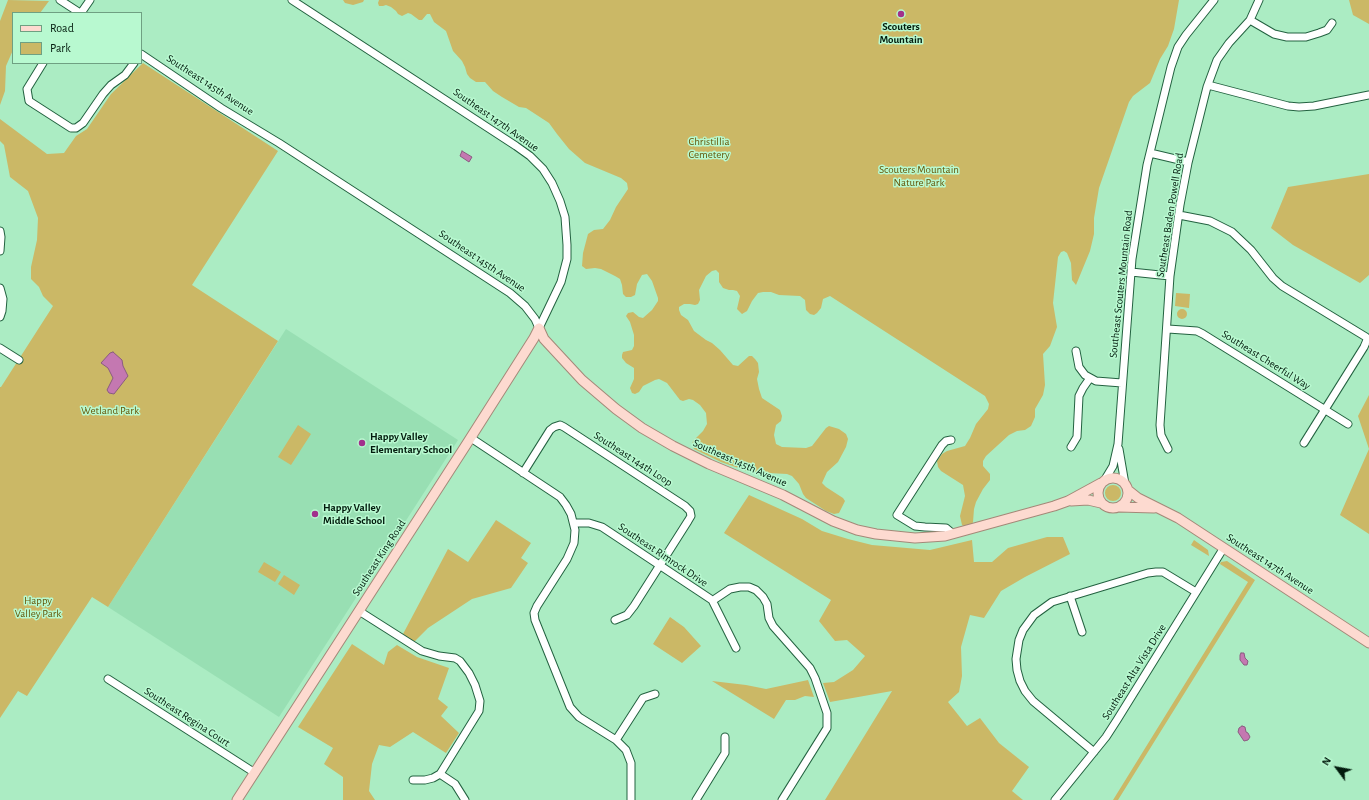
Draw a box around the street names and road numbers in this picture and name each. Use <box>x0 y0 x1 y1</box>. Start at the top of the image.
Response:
street label: Southeast 145th Avenue <box>164 52 256 118</box>
street label: Southeast 147th Avenue <box>451 85 541 155</box>
street label: Southeast Baden Powell Road <box>1154 152 1186 278</box>
street label: Southeast Scouters Mountain Road <box>1107 209 1135 359</box>
street label: Southeast 145th Avenue <box>436 227 528 295</box>
street label: Southeast Cheerful Way <box>1219 327 1313 393</box>
street label: Southeast 144th Loop <box>591 429 675 489</box>
street label: Southeast 145th Avenue <box>691 436 789 490</box>
street label: Southeast King Road <box>349 517 409 599</box>
street label: Southeast Rimrock Drive <box>616 520 710 590</box>
street label: Southeast 147th Avenue <box>1224 531 1316 597</box>
street label: Southeast Alta Vista Drive <box>1099 622 1169 722</box>
street label: Southeast Regina Court <box>142 684 232 750</box>

